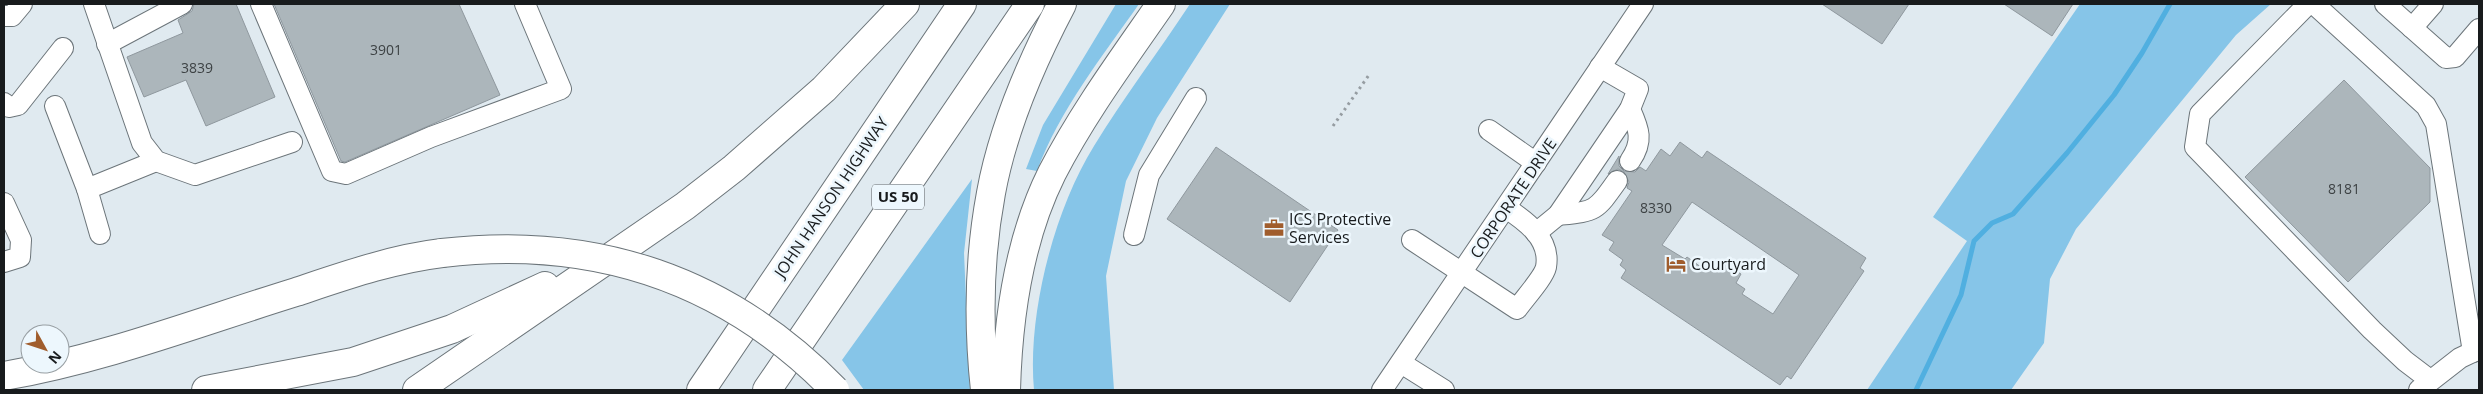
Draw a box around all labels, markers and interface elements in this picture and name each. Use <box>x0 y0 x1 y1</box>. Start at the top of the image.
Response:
house number: 3901 <box>370 40 402 59</box>
house number: 3839 <box>181 58 213 77</box>
street label: JOHN HANSON HIGHWAY <box>768 112 893 283</box>
street label: CORPORATE DRIVE <box>1465 134 1561 262</box>
house number: 8181 <box>2328 179 2360 198</box>
road number: US 50 <box>872 184 924 210</box>
house number: 8330 <box>1640 198 1672 217</box>
place label: ICS Protective Services <box>1289 208 1391 248</box>
office icon: ICS Protective Services <box>1263 217 1285 239</box>
hotel icon: Courtyard <box>1665 253 1687 275</box>
place label: Courtyard <box>1691 253 1766 275</box>
north arrow <box>20 324 70 374</box>
text: N <box>44 347 66 368</box>

